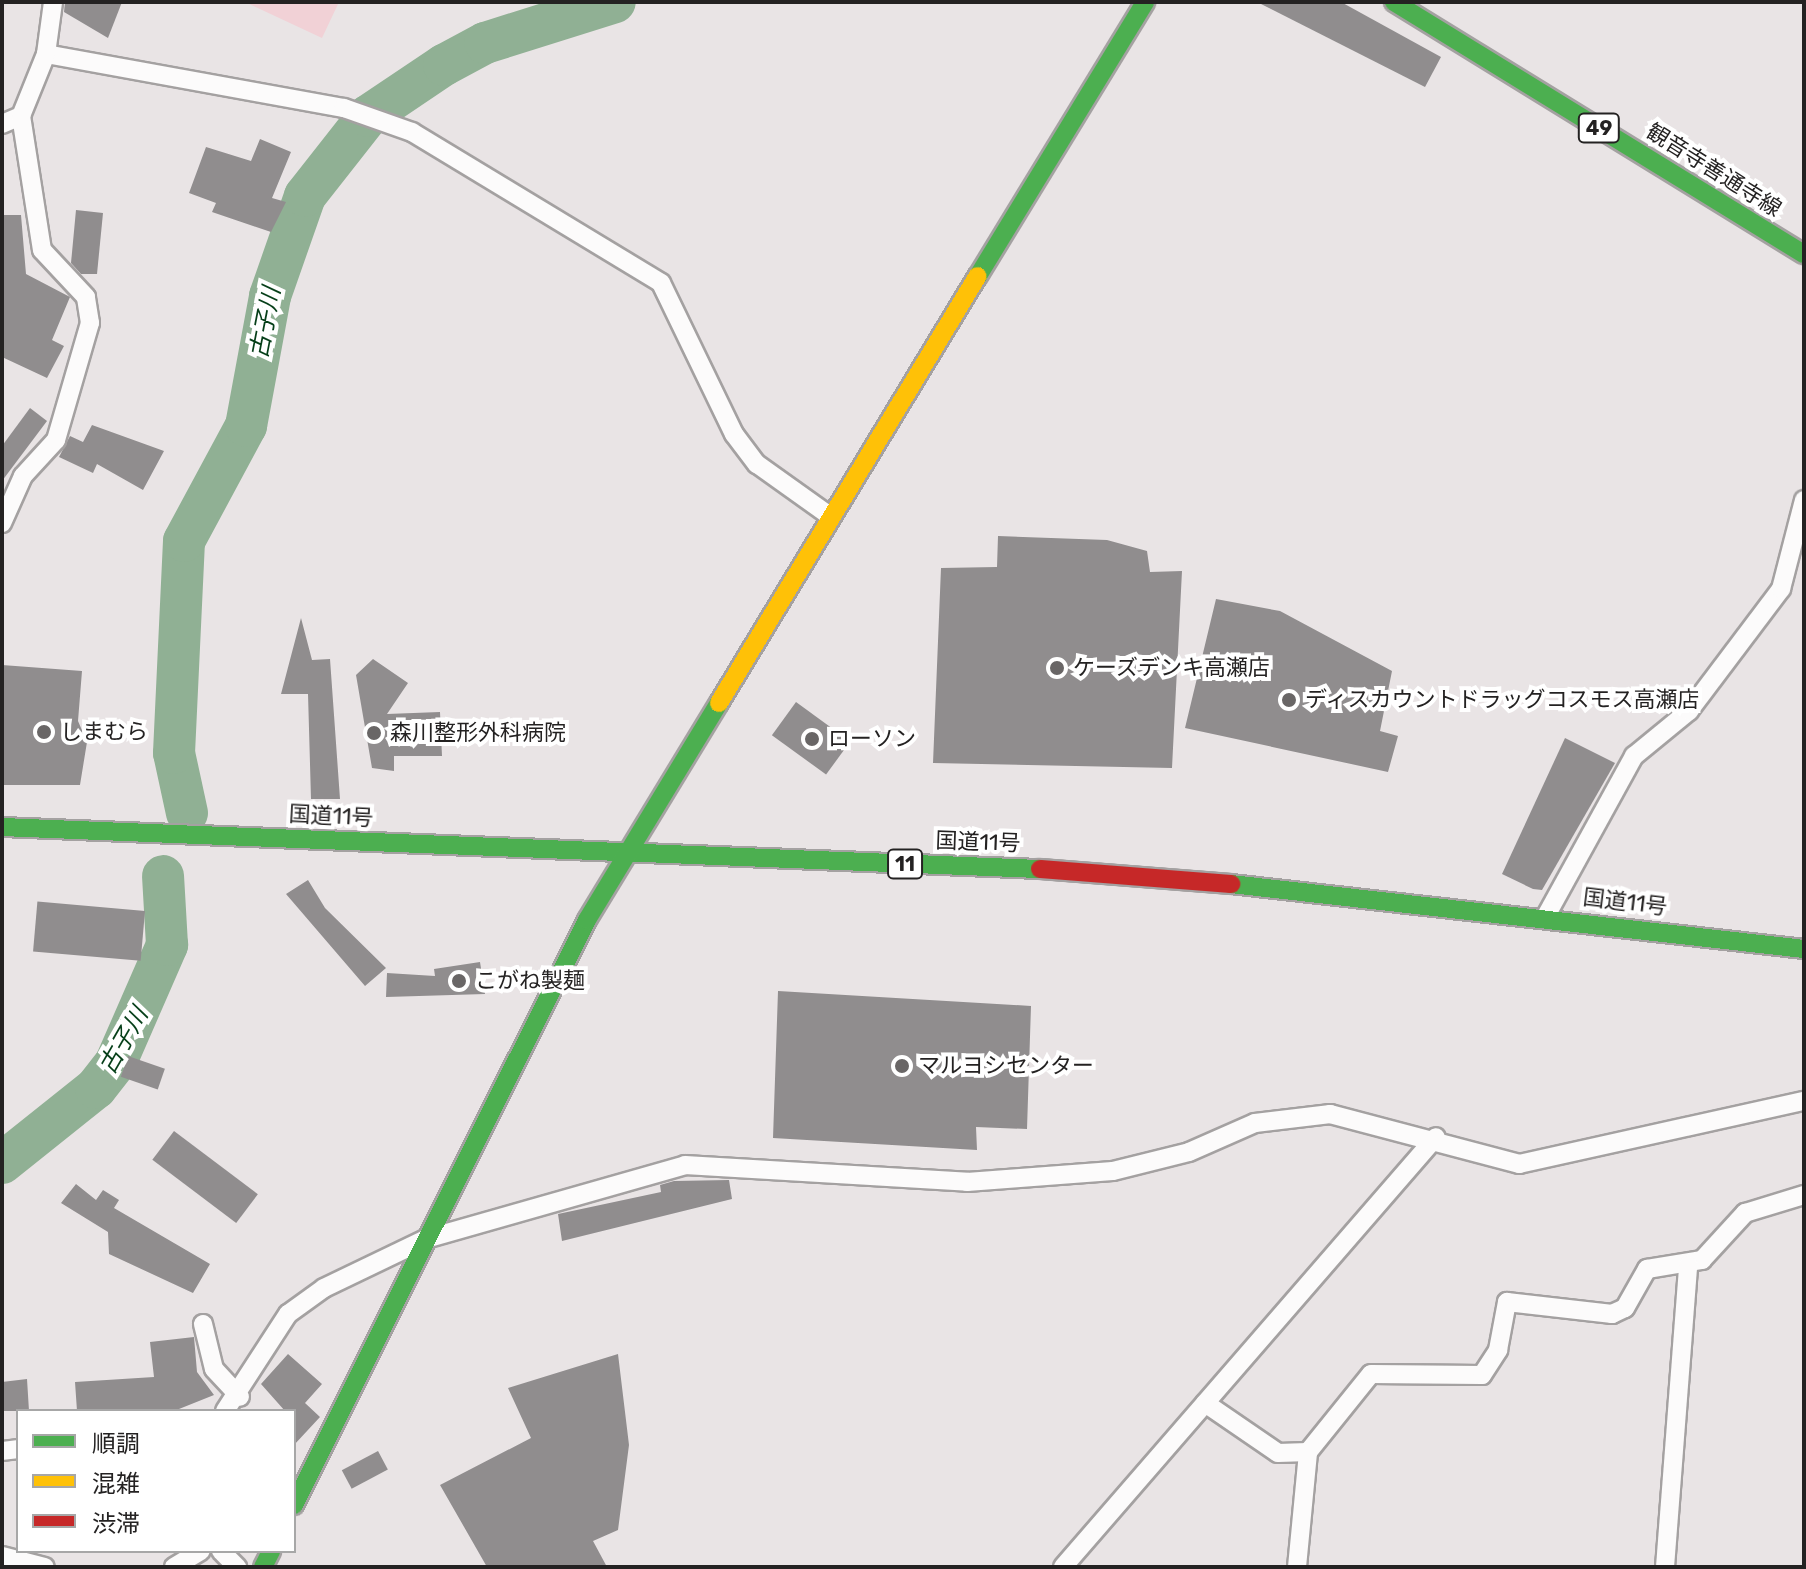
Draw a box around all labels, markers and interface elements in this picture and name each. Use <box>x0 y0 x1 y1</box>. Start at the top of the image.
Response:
road number: 49 <box>1577 112 1621 144</box>
street label: 観音寺善通寺線 <box>1642 118 1786 222</box>
water label: 古子川 <box>245 285 287 361</box>
place label: ケーズデンキ高瀬店 <box>1073 655 1271 681</box>
marker: ケーズデンキ高瀬店 <box>1048 659 1066 677</box>
place label: ディスカウントドラッグコスモス高瀬店 <box>1305 687 1701 713</box>
marker: ディスカウントドラッグコスモス高瀬店 <box>1280 691 1298 709</box>
place label: しまむら <box>60 719 148 745</box>
place label: 森川整形外科病院 <box>390 720 566 746</box>
marker: しまむら <box>35 723 53 741</box>
marker: 森川整形外科病院 <box>365 724 383 742</box>
place label: ローソン <box>828 726 916 752</box>
marker: ローソン <box>803 730 821 748</box>
street label: 国道11号 <box>288 801 374 831</box>
street label: 国道11号 <box>935 827 1021 857</box>
road number: 11 <box>887 848 923 880</box>
street label: 国道11号 <box>1581 884 1669 920</box>
place label: こがね製麺 <box>475 968 585 994</box>
marker: こがね製麺 <box>450 972 468 990</box>
water label: 古子川 <box>94 1003 154 1079</box>
place label: マルヨシセンター <box>918 1053 1094 1079</box>
marker: マルヨシセンター <box>893 1057 911 1075</box>
legend <box>16 1409 296 1553</box>
text: 順調 <box>92 1430 140 1458</box>
text: 混雑 <box>92 1470 140 1498</box>
text: 渋滞 <box>92 1510 140 1538</box>

